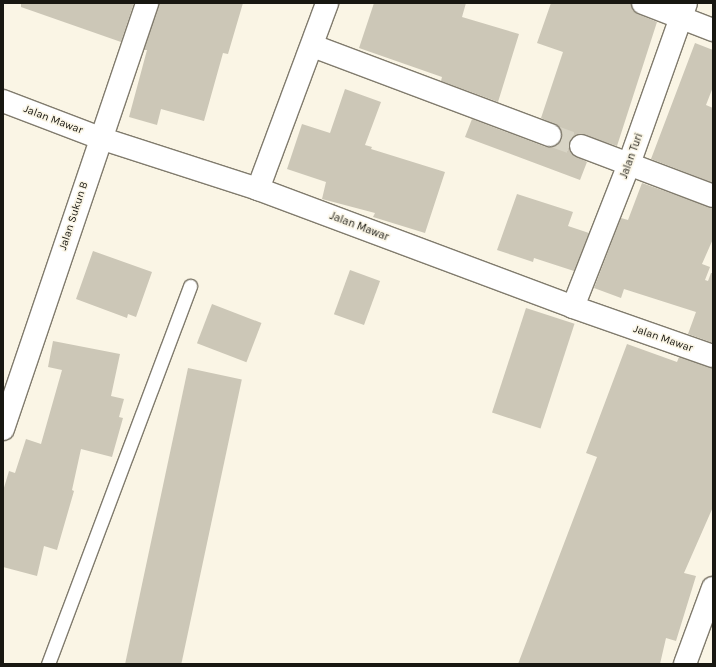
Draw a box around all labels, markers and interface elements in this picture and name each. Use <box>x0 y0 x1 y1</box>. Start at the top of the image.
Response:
street label: Jalan Mawar <box>22 103 84 137</box>
street label: Jalan Turi <box>618 131 646 181</box>
street label: Jalan Sukun B <box>57 180 91 252</box>
street label: Jalan Mawar <box>328 210 390 244</box>
street label: Jalan Mawar <box>631 323 695 355</box>

